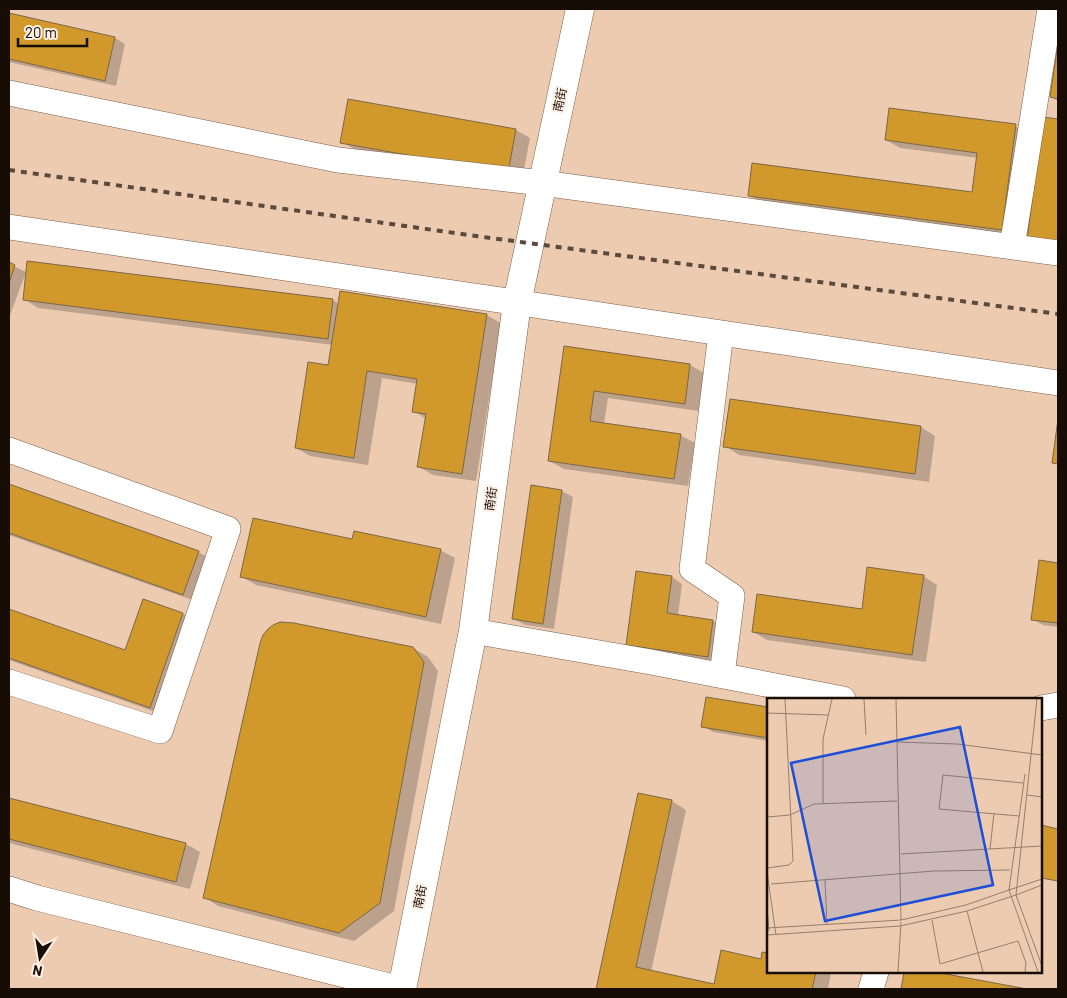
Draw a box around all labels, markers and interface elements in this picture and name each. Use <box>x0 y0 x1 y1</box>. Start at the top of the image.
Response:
scale bar <box>18 15 86 47</box>
text: 20 m <box>25 23 57 41</box>
street label: 南街 <box>550 87 568 113</box>
street label: 南街 <box>481 486 499 512</box>
inset map <box>767 698 1042 973</box>
street label: 南街 <box>410 884 428 910</box>
north arrow <box>15 933 65 983</box>
text: N <box>31 962 44 980</box>

